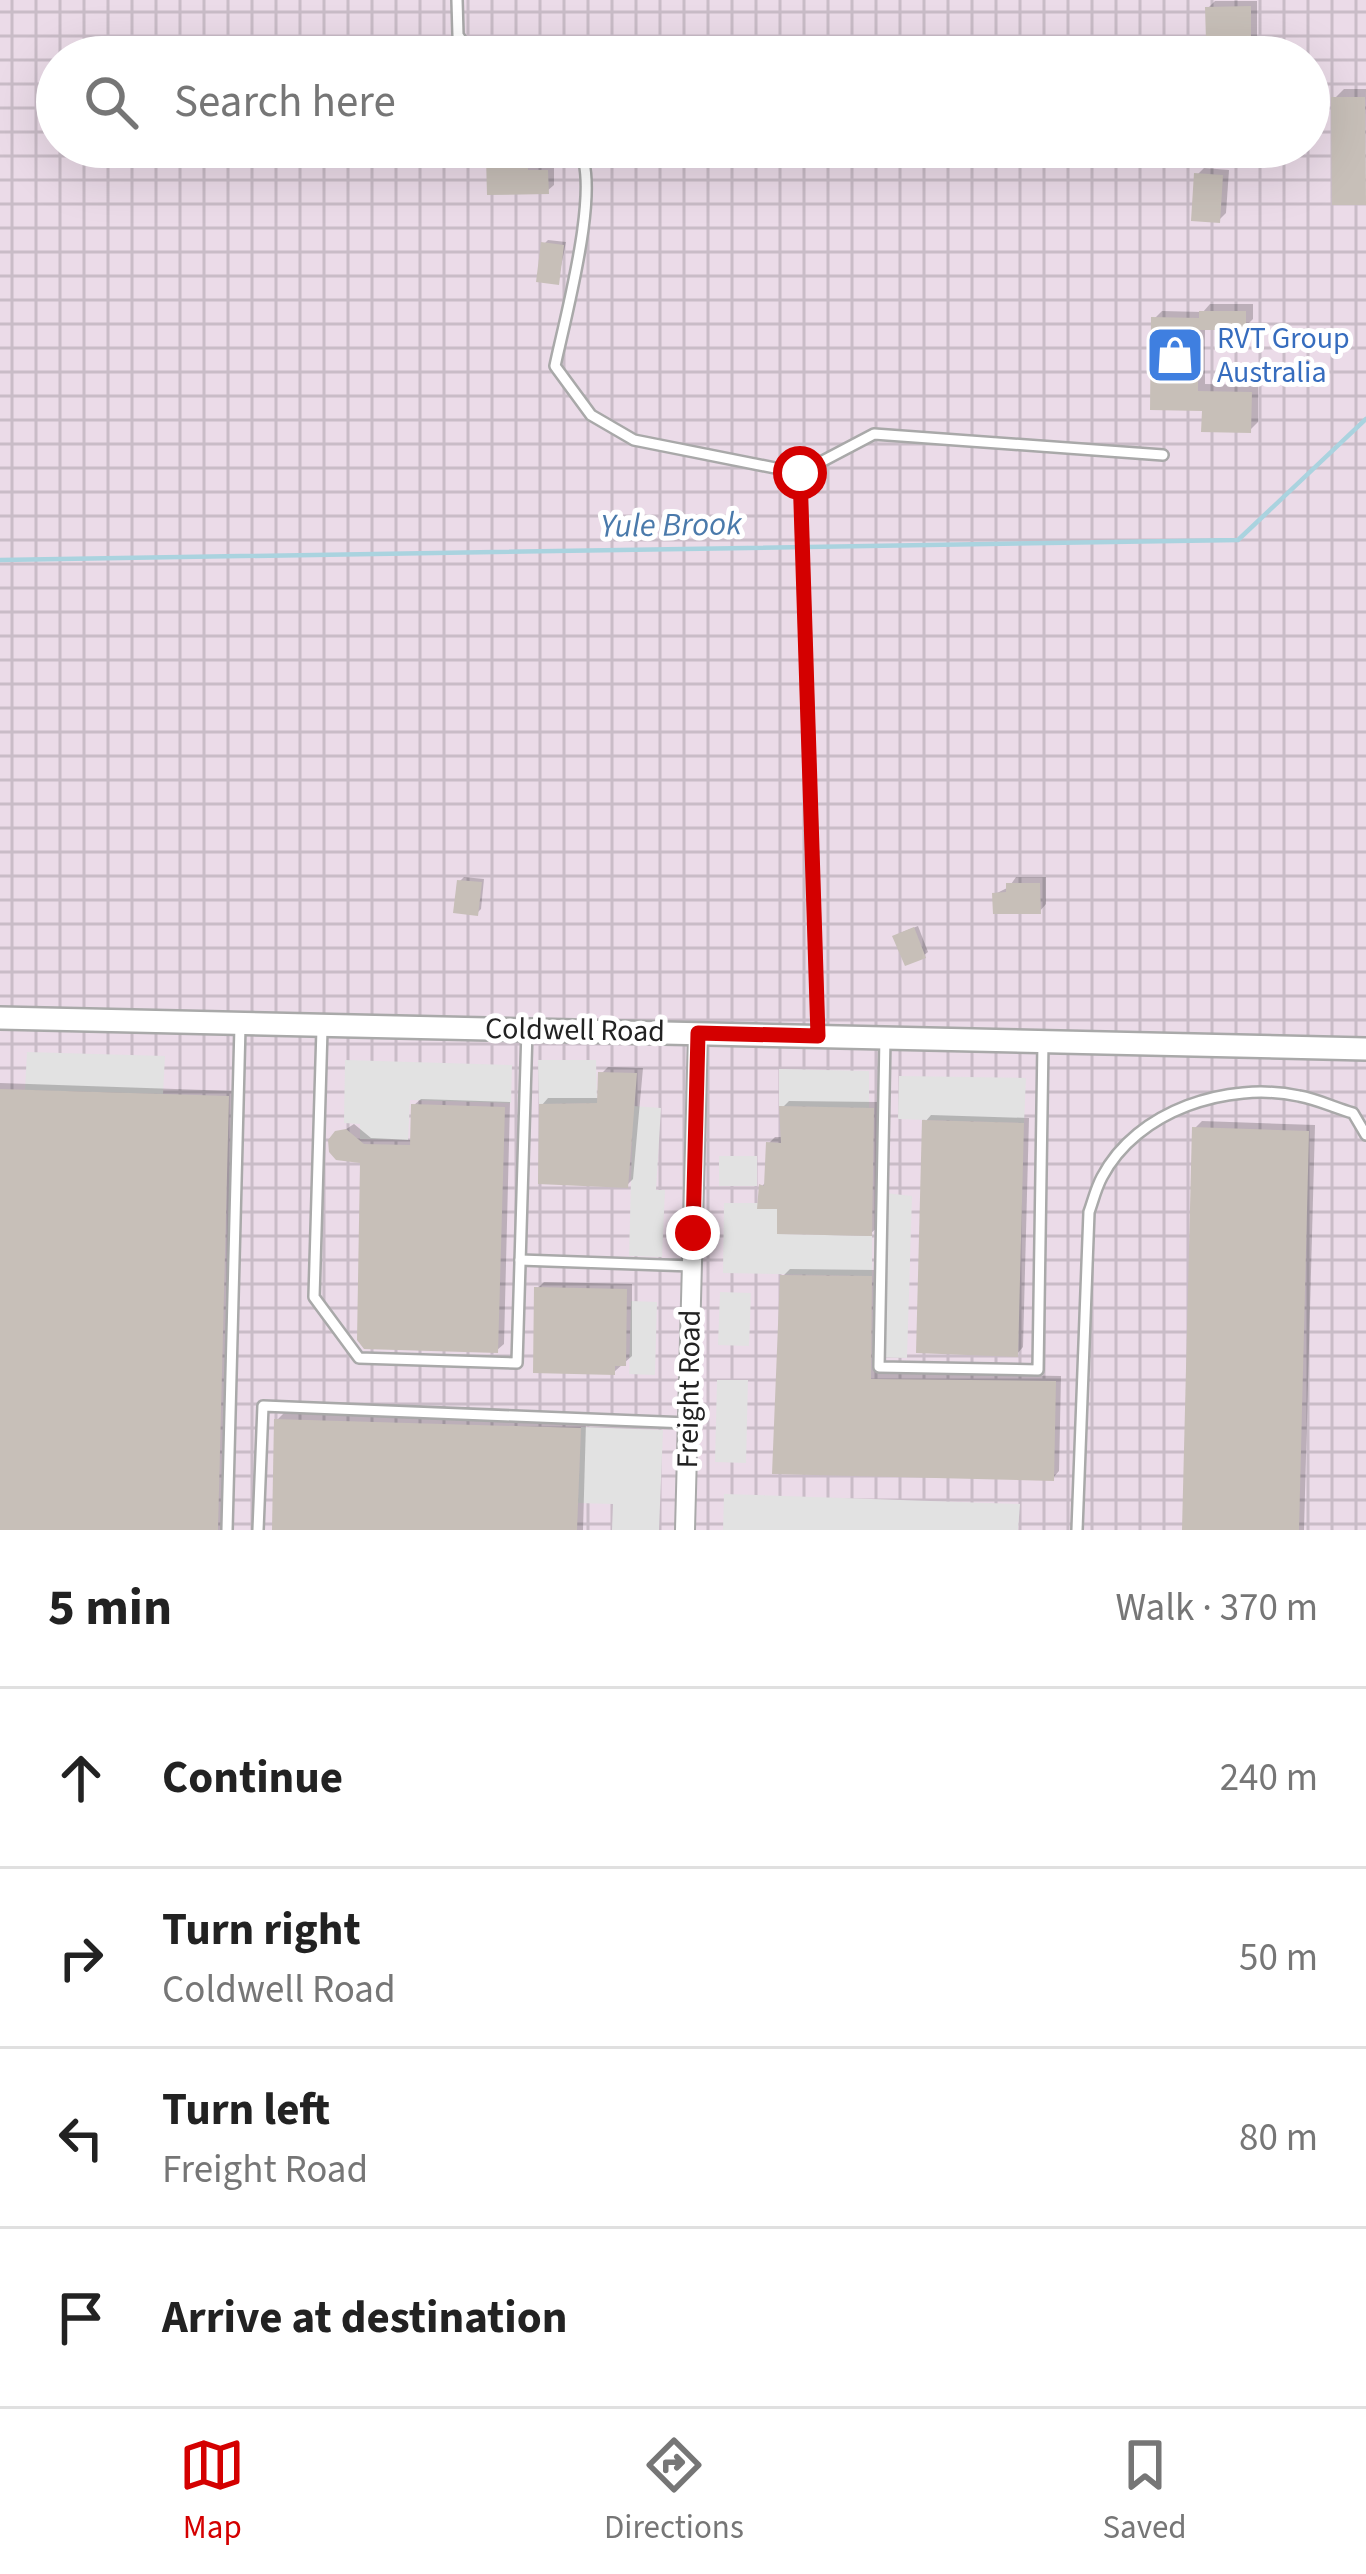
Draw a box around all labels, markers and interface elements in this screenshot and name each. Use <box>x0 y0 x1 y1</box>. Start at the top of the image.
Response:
search box <box>36 36 1330 168</box>
icon: search <box>78 69 144 135</box>
text: Search here <box>174 70 396 134</box>
place label: RVT Group Australia <box>1217 317 1350 394</box>
shop icon: RVT Group Australia <box>1144 324 1206 386</box>
route start <box>773 446 827 500</box>
water label: Yule Brook <box>600 500 743 550</box>
street label: Coldwell Road <box>485 1007 665 1053</box>
route end <box>666 1206 720 1260</box>
street label: Freight Road <box>666 1309 712 1469</box>
text: 5 min <box>48 1572 172 1644</box>
text: Walk · 370 m <box>1115 1580 1318 1636</box>
icon: ahead <box>48 1745 114 1811</box>
text: Continue <box>162 1746 343 1810</box>
text: 240 m <box>1220 1750 1318 1806</box>
text: Turn right <box>162 1898 361 1962</box>
icon: right <box>48 1925 114 1991</box>
text: 50 m <box>1239 1930 1318 1986</box>
text: Coldwell Road <box>162 1962 396 2018</box>
text: Turn left <box>162 2078 330 2142</box>
icon: left <box>48 2105 114 2171</box>
text: 80 m <box>1239 2110 1318 2166</box>
text: Freight Road <box>162 2142 368 2198</box>
icon: arrive <box>48 2285 114 2351</box>
text: Arrive at destination <box>162 2286 567 2350</box>
tab: Map <box>179 2432 245 2551</box>
tab: Directions <box>604 2432 744 2551</box>
tab: Saved <box>1102 2432 1187 2551</box>

